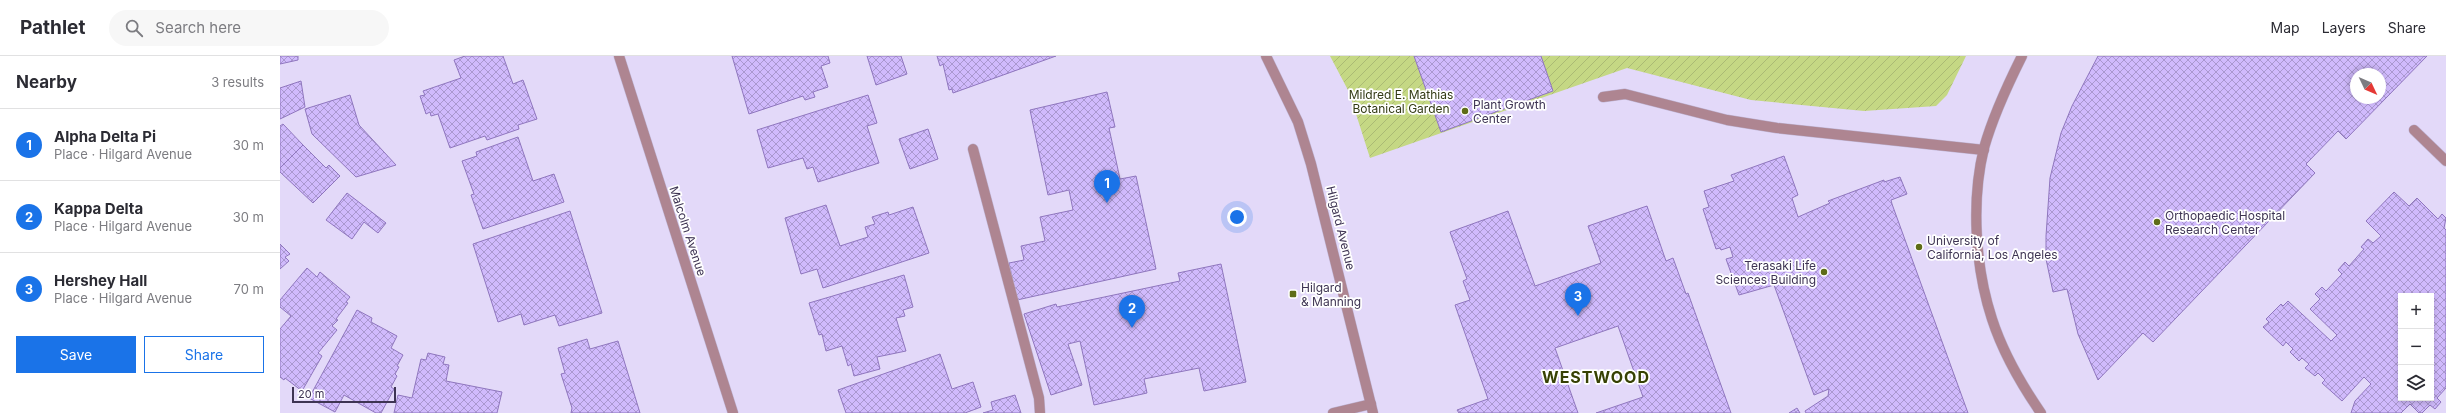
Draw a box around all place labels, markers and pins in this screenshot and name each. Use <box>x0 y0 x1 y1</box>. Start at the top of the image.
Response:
place label: Plant Growth Center <box>1473 97 1546 126</box>
marker: Plant Growth Center <box>1460 106 1470 116</box>
pin: 1 <box>1094 170 1120 203</box>
place label: Orthopaedic Hospital Research Center <box>2165 208 2285 237</box>
marker: Orthopaedic Hospital Research Center <box>2152 217 2162 227</box>
place label: University of California, Los Angeles <box>1927 233 2058 262</box>
marker: University of California, Los Angeles <box>1914 242 1924 252</box>
place label: Terasaki Life Sciences Building <box>1715 258 1816 287</box>
marker: Terasaki Life Sciences Building <box>1819 267 1829 277</box>
place label: Hilgard & Manning <box>1301 280 1361 309</box>
pin: 3 <box>1565 283 1591 316</box>
marker: Hilgard & Manning <box>1288 289 1298 299</box>
pin: 2 <box>1119 295 1145 328</box>

